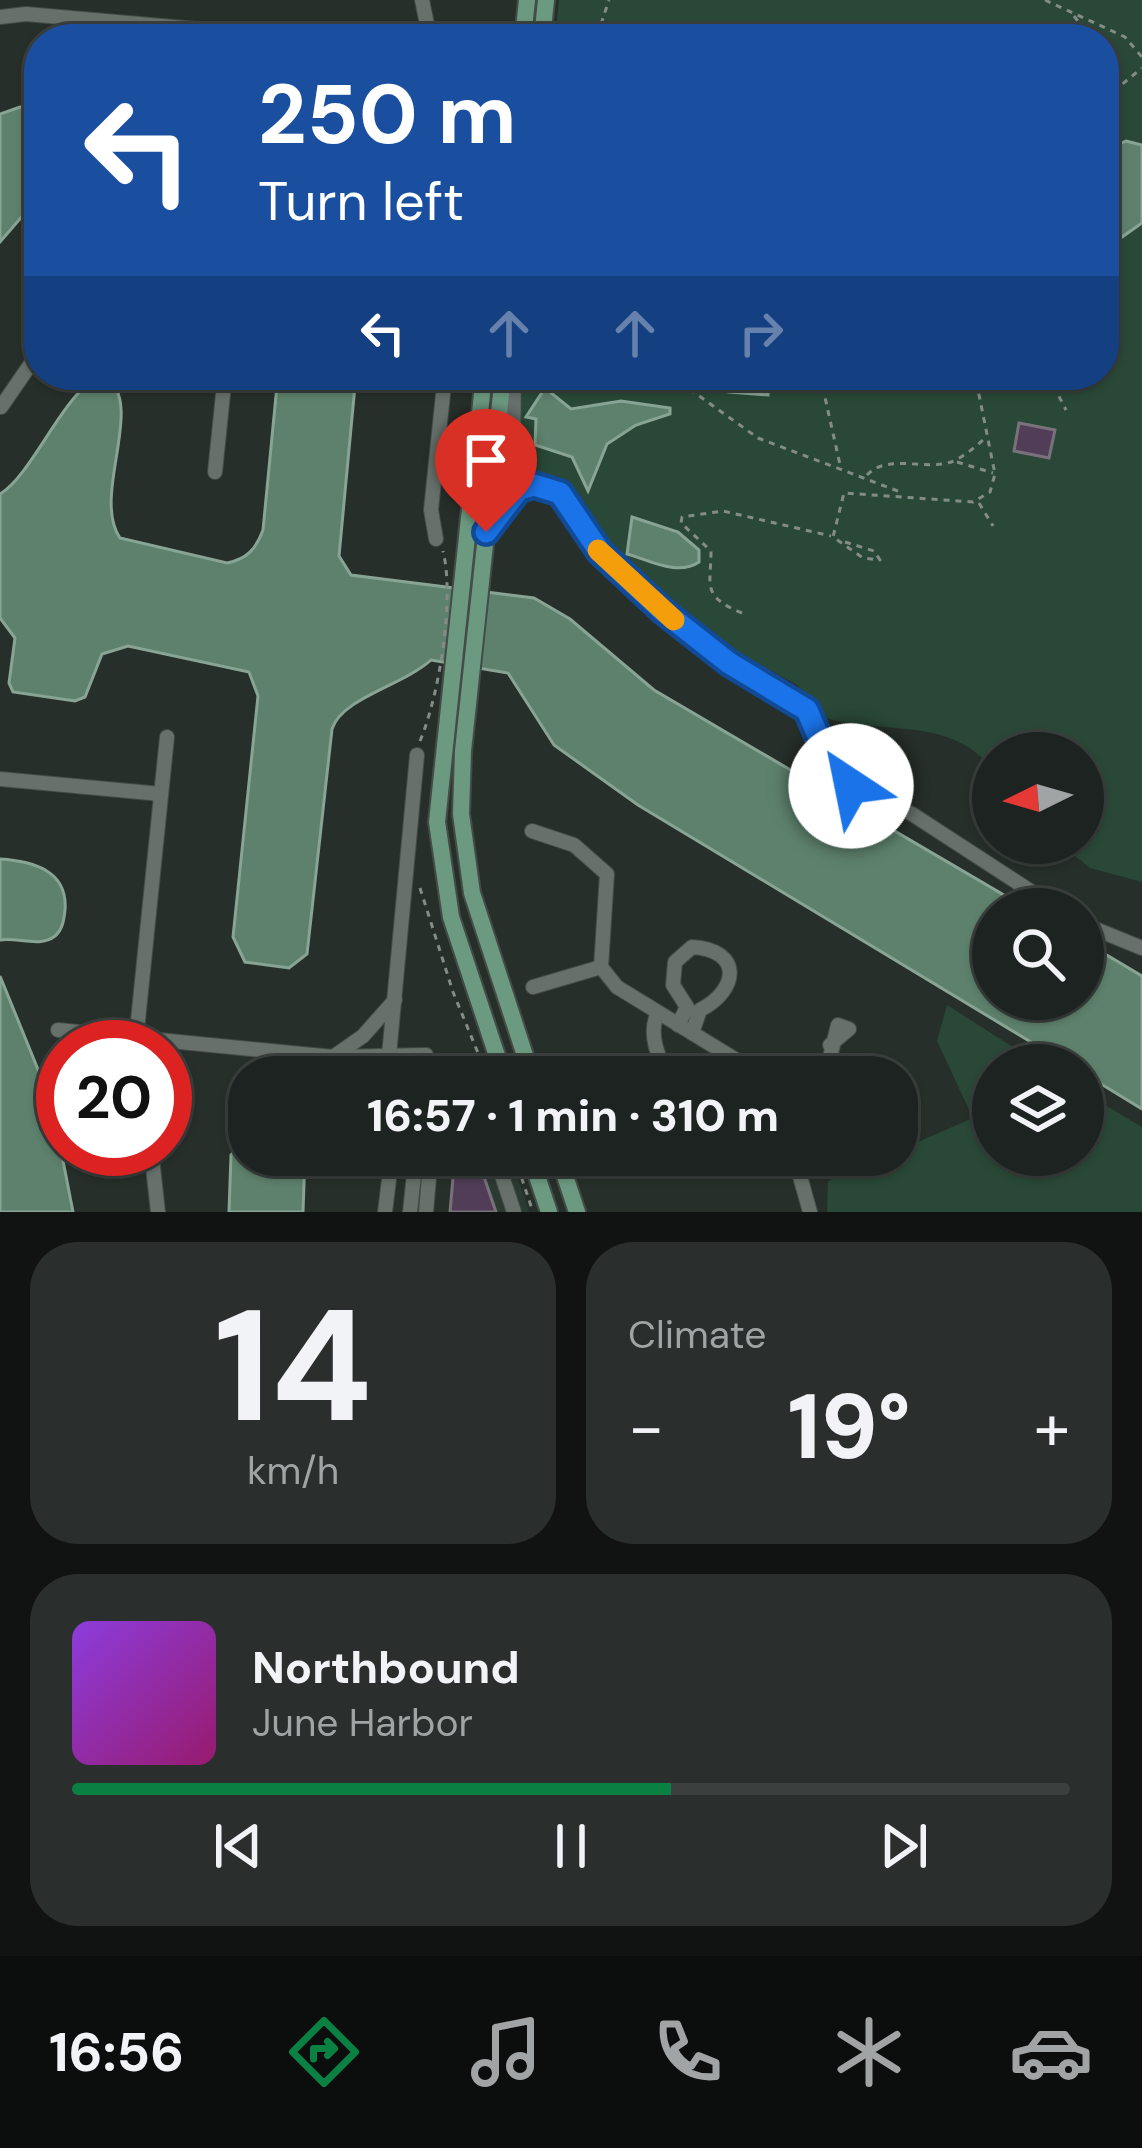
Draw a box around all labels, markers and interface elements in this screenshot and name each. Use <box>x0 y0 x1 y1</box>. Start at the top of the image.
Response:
text: 250 m <box>258 60 517 169</box>
icon: left <box>60 72 216 228</box>
text: Turn left <box>258 166 464 237</box>
icon: left <box>350 300 416 366</box>
icon: ahead <box>476 300 542 366</box>
icon: ahead <box>602 300 668 366</box>
icon: right <box>728 300 794 366</box>
pin <box>435 409 537 532</box>
icon: arrive <box>453 427 519 493</box>
position arrow <box>788 723 914 849</box>
north arrow <box>972 732 1104 864</box>
map controls <box>972 732 1104 1176</box>
button: search <box>972 888 1104 1020</box>
speed limit sign: 20 <box>36 1020 192 1176</box>
button: layers <box>972 1044 1104 1176</box>
text: 16:57 · 1 min · 310 m <box>367 1086 779 1145</box>
text: 14 <box>214 1265 372 1468</box>
text: Climate <box>628 1309 766 1360</box>
text: 19° <box>787 1369 911 1486</box>
text: − <box>628 1385 664 1470</box>
text: + <box>1034 1385 1070 1470</box>
text: km/h <box>247 1445 339 1496</box>
text: Northbound <box>252 1638 520 1697</box>
text: June Harbor <box>252 1697 473 1748</box>
icon: previous <box>205 1813 271 1879</box>
icon: pause <box>538 1813 604 1879</box>
icon: next <box>871 1813 937 1879</box>
icon: directions <box>282 2010 366 2094</box>
icon: music <box>464 2010 548 2094</box>
icon: phone <box>646 2010 730 2094</box>
icon: climate <box>827 2010 911 2094</box>
icon: car <box>1009 2010 1093 2094</box>
text: 16:56 <box>49 2017 184 2088</box>

